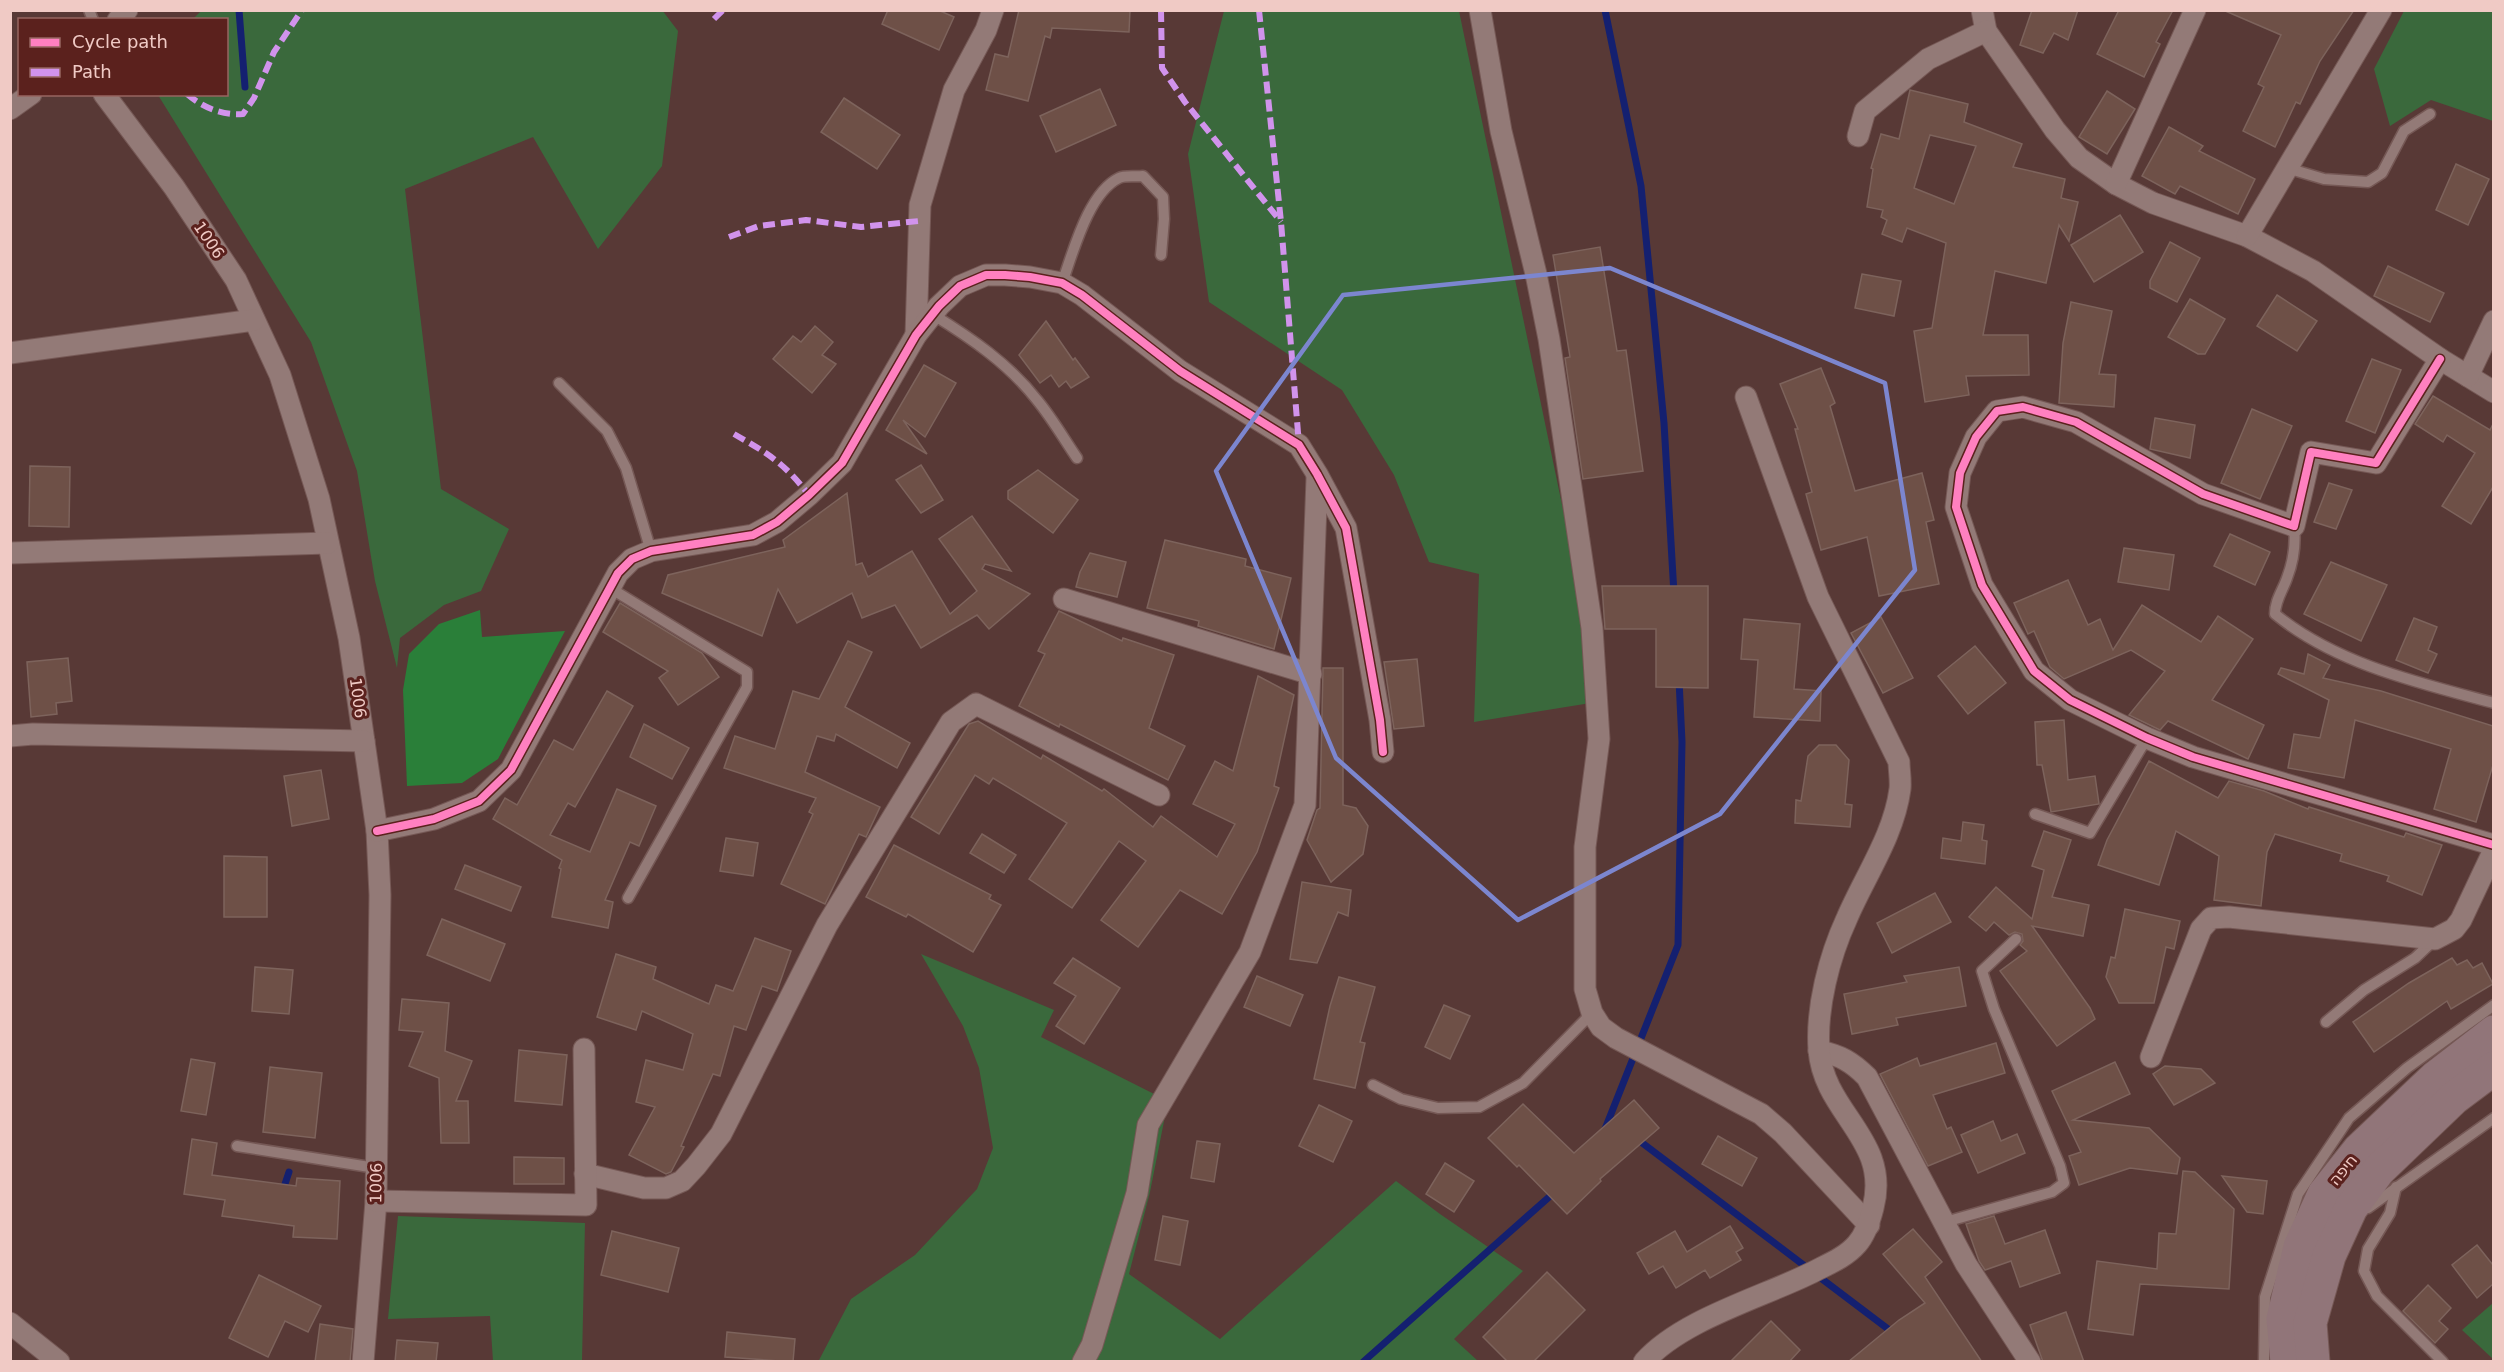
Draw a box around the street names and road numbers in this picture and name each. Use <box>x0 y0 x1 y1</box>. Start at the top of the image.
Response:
street label: 1006 <box>190 218 228 262</box>
street label: 1006 <box>346 677 370 719</box>
street label: חיפה <box>2325 1151 2361 1189</box>
street label: 1006 <box>366 1162 386 1204</box>

